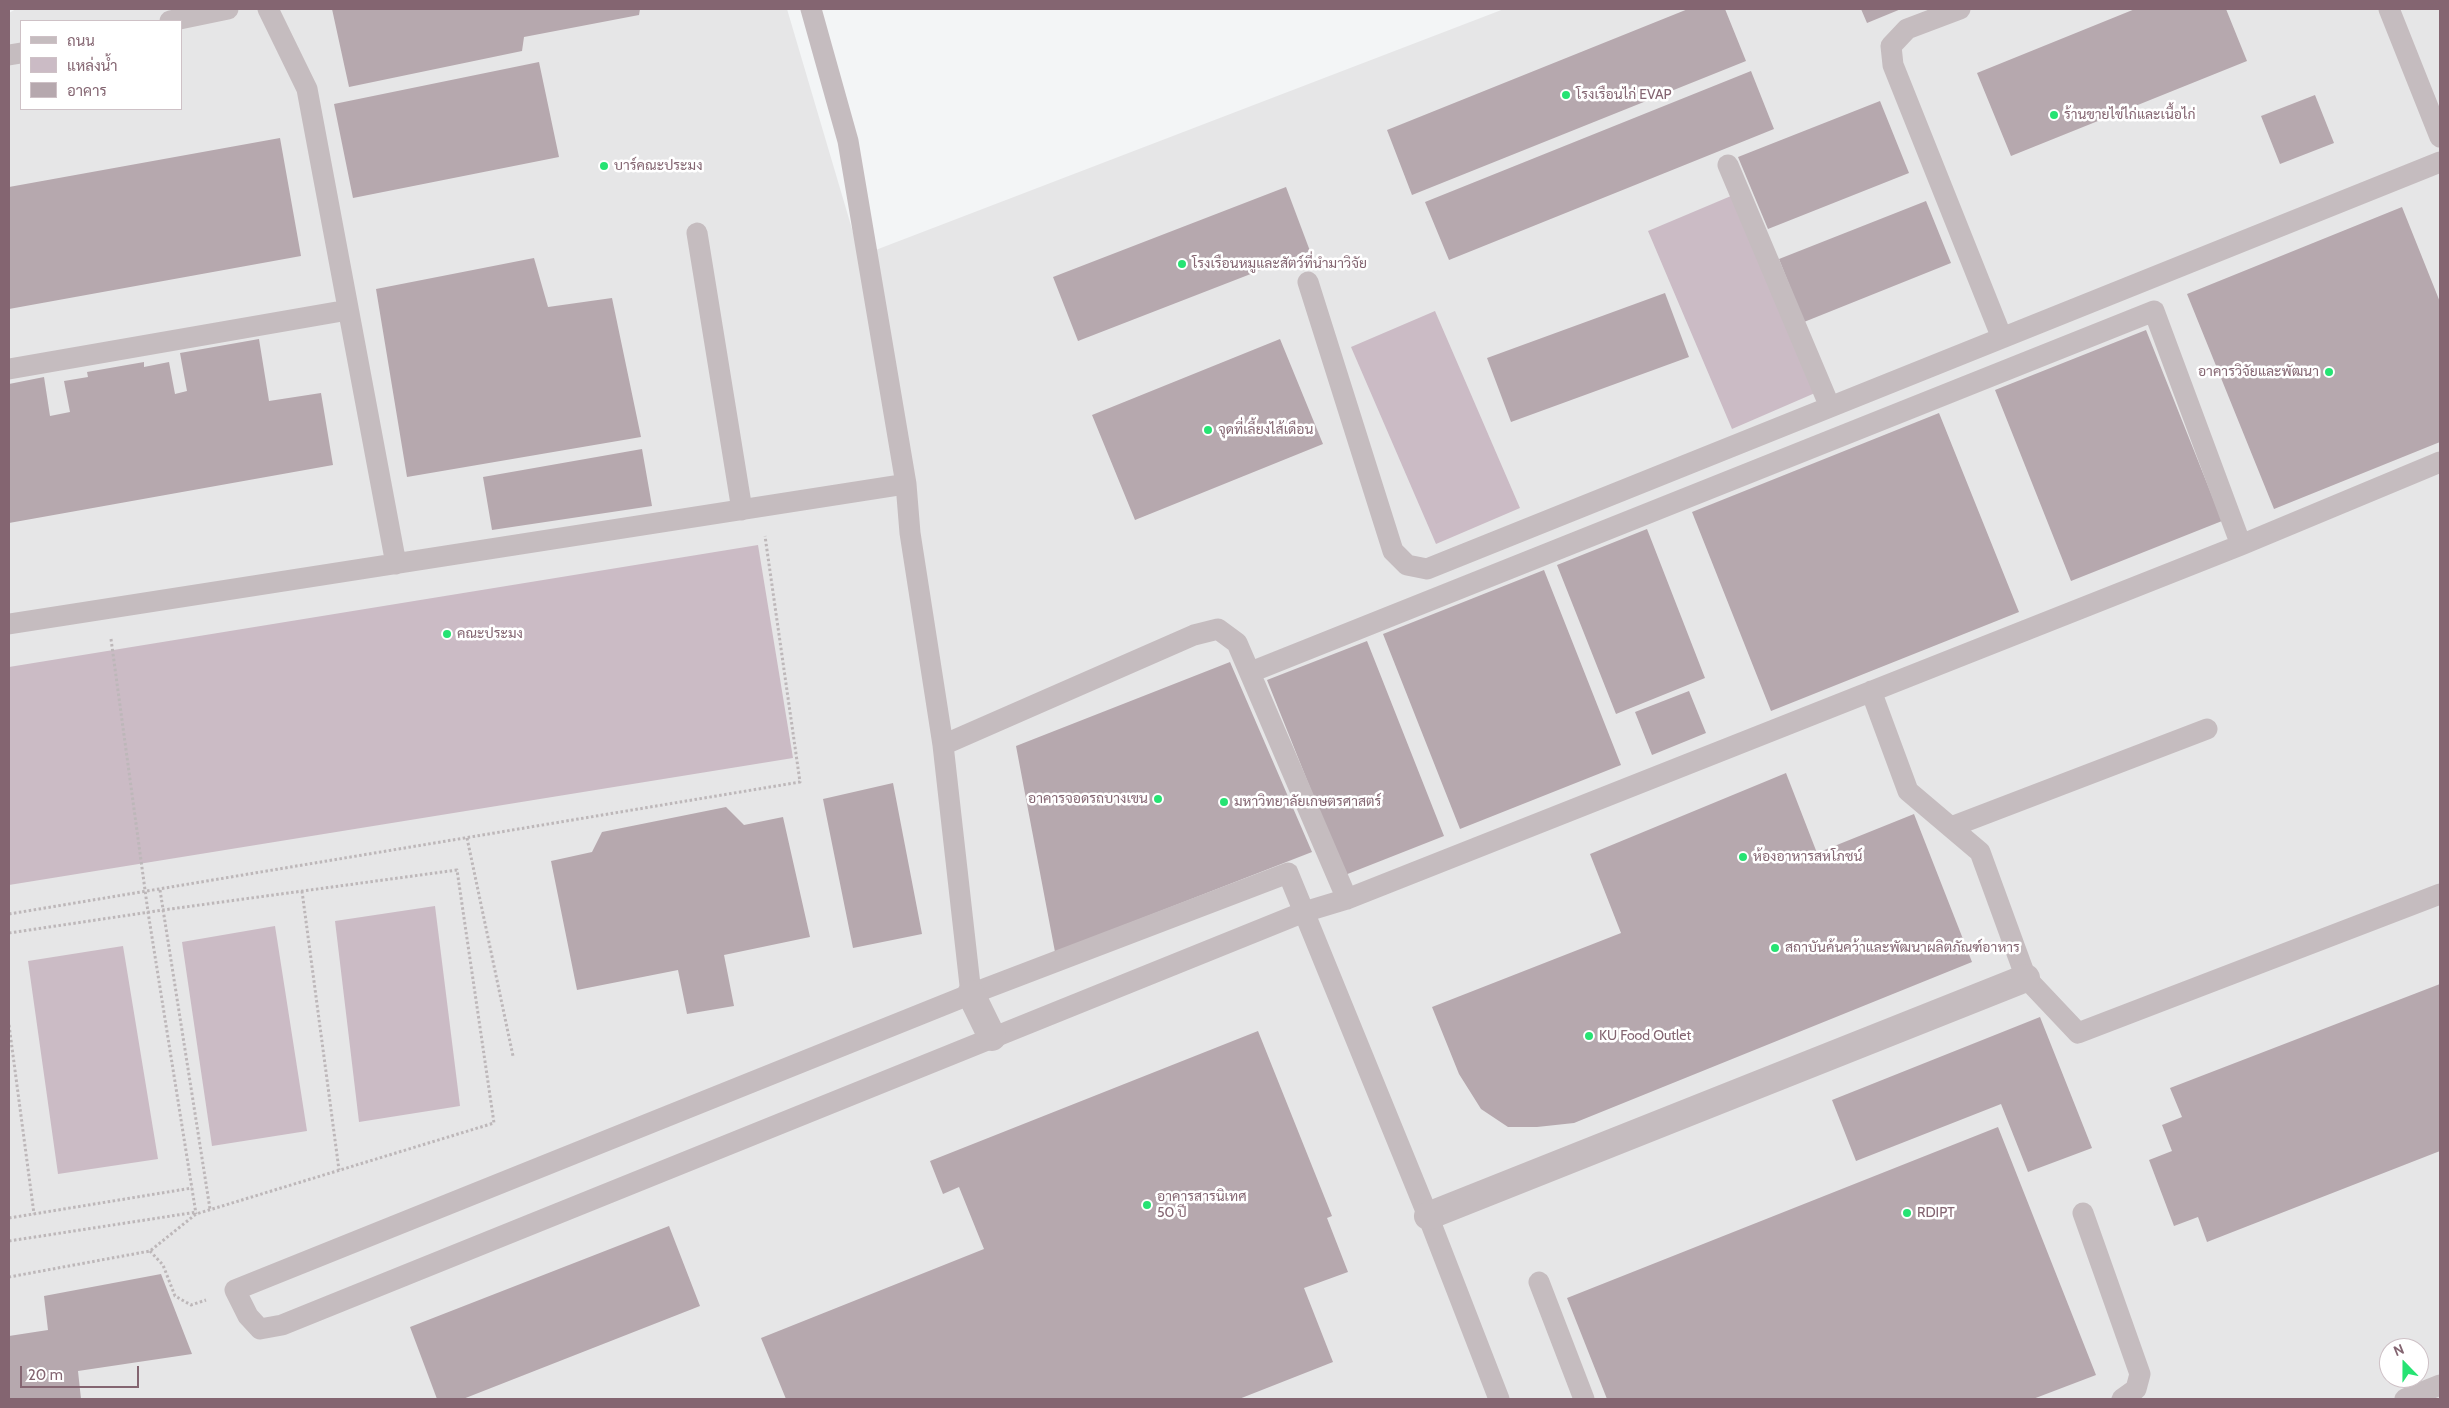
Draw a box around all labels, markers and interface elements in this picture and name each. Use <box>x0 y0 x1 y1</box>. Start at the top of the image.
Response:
legend <box>20 20 182 110</box>
text: ถนน <box>67 32 95 50</box>
text: แหล่งน้ำ <box>67 57 118 75</box>
text: อาคาร <box>67 82 107 100</box>
place label: โรงเรือนไก่ EVAP <box>1576 87 1672 103</box>
marker: โรงเรือนไก่ EVAP <box>1560 89 1572 101</box>
place label: ร้านขายไข่ไก่และเนื้อไก่ <box>2064 107 2196 123</box>
marker: ร้านขายไข่ไก่และเนื้อไก่ <box>2048 109 2060 121</box>
place label: บาร์คณะประมง <box>614 158 703 174</box>
marker: บาร์คณะประมง <box>598 160 610 172</box>
place label: โรงเรือนหมูและสัตว์ที่นำมาวิจัย <box>1192 256 1367 272</box>
marker: โรงเรือนหมูและสัตว์ที่นำมาวิจัย <box>1176 258 1188 270</box>
place label: อาคารวิจัยและพัฒนา <box>2198 364 2319 380</box>
marker: อาคารวิจัยและพัฒนา <box>2323 366 2335 378</box>
place label: จุดที่เลี้ยงไส้เดือน <box>1218 422 1313 438</box>
marker: จุดที่เลี้ยงไส้เดือน <box>1202 424 1214 436</box>
place label: คณะประมง <box>457 626 523 642</box>
marker: คณะประมง <box>441 628 453 640</box>
place label: อาคารจอดรถบางเขน <box>1028 791 1148 807</box>
marker: อาคารจอดรถบางเขน <box>1152 793 1164 805</box>
place label: มหาวิทยาลัยเกษตรศาสตร์ <box>1234 794 1381 810</box>
marker: มหาวิทยาลัยเกษตรศาสตร์ <box>1218 796 1230 808</box>
place label: ห้องอาหารสหโภชน์ <box>1753 849 1862 865</box>
marker: ห้องอาหารสหโภชน์ <box>1737 851 1749 863</box>
place label: สถาบันค้นคว้าและพัฒนาผลิตภัณฑ์อาหาร <box>1785 940 2020 956</box>
marker: สถาบันค้นคว้าและพัฒนาผลิตภัณฑ์อาหาร <box>1769 942 1781 954</box>
place label: KU Food Outlet <box>1599 1028 1691 1044</box>
marker: KU Food Outlet <box>1583 1030 1595 1042</box>
place label: อาคารสารนิเทศ 50 ปี <box>1157 1189 1247 1222</box>
marker: อาคารสารนิเทศ 50 ปี <box>1141 1199 1153 1211</box>
place label: RDIPT <box>1917 1205 1955 1221</box>
marker: RDIPT <box>1901 1207 1913 1219</box>
north arrow <box>2379 1338 2429 1388</box>
text: N <box>2391 1340 2407 1360</box>
scale bar <box>22 1356 141 1388</box>
text: 20 m <box>28 1366 63 1384</box>

